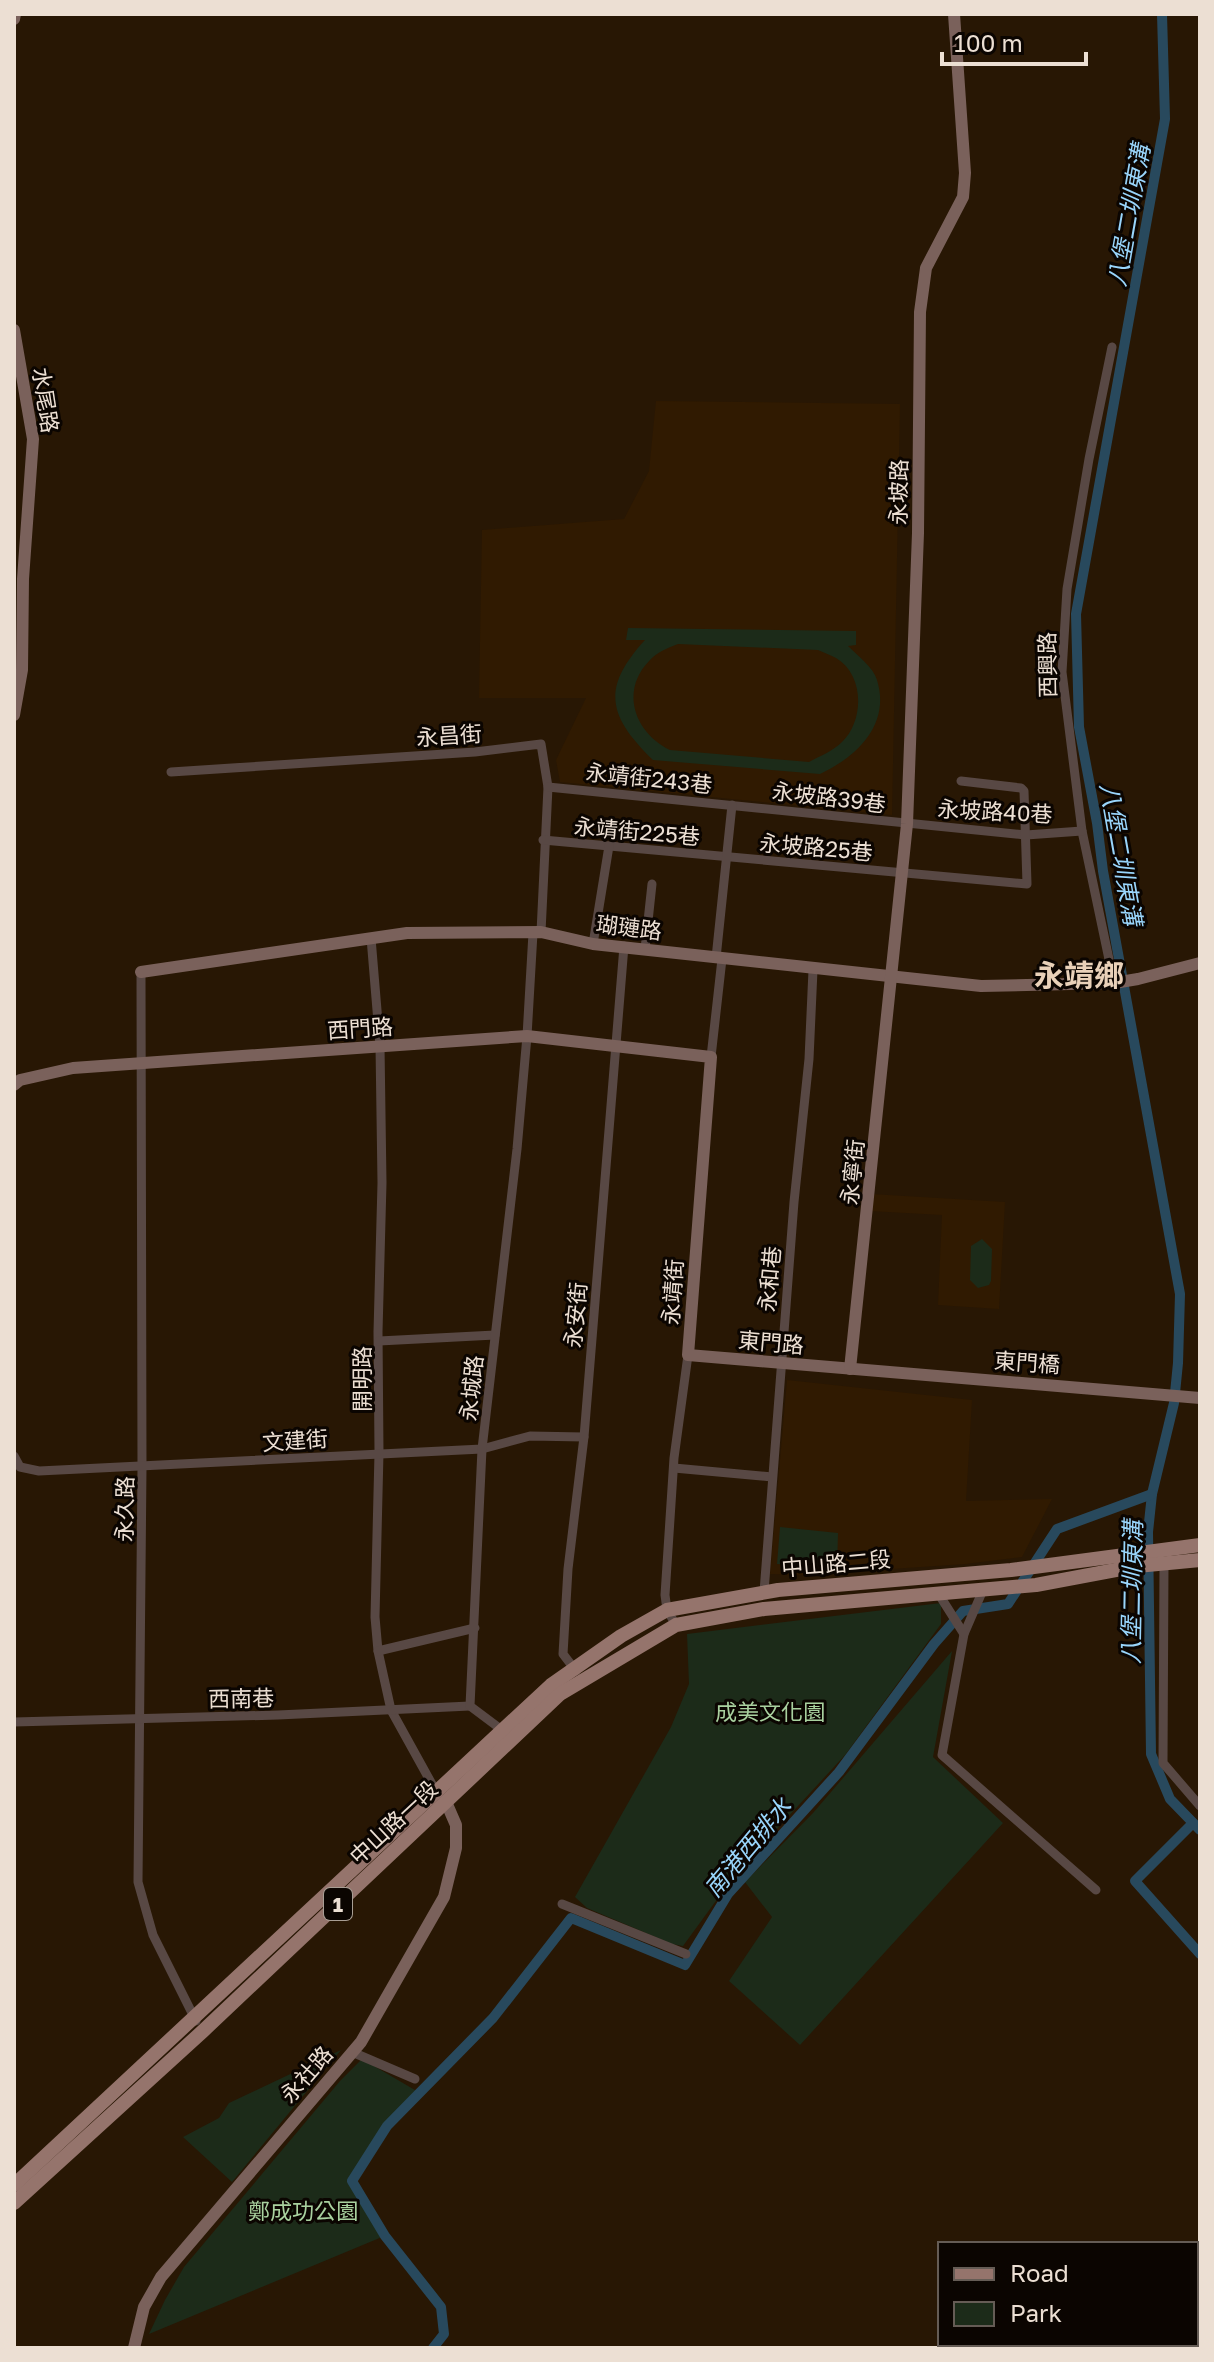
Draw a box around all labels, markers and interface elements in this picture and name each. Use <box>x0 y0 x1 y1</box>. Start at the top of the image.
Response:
scale bar <box>942 16 1086 66</box>
text: 100 m <box>954 28 1023 57</box>
water label: 八堡二圳東溝 <box>1101 139 1155 288</box>
street label: 水尾路 <box>28 365 64 435</box>
street label: 永坡路 <box>884 459 912 525</box>
street label: 西興路 <box>1033 632 1061 698</box>
street label: 永昌街 <box>415 719 483 751</box>
street label: 永靖街243巷 <box>584 758 714 798</box>
street label: 永坡路39巷 <box>771 777 887 817</box>
water label: 八堡二圳東溝 <box>1095 781 1149 930</box>
street label: 永坡路40巷 <box>937 795 1053 827</box>
street label: 永靖街225巷 <box>573 812 701 850</box>
street label: 永坡路25巷 <box>758 829 874 865</box>
street label: 瑚璉路 <box>595 910 663 944</box>
district label: 永靖鄉 <box>1034 957 1124 993</box>
street label: 西門路 <box>326 1012 394 1044</box>
street label: 永寧街 <box>835 1138 869 1206</box>
street label: 永和巷 <box>753 1245 785 1313</box>
street label: 永靖街 <box>656 1258 688 1326</box>
street label: 永安街 <box>559 1281 591 1349</box>
street label: 東門路 <box>737 1326 805 1358</box>
street label: 開明路 <box>348 1346 375 1412</box>
street label: 東門橋 <box>993 1346 1061 1378</box>
street label: 永城路 <box>454 1354 488 1422</box>
street label: 文建街 <box>261 1424 329 1456</box>
street label: 永久路 <box>110 1476 138 1542</box>
water label: 八堡二圳東溝 <box>1115 1517 1147 1664</box>
street label: 中山路二段 <box>780 1545 892 1581</box>
street label: 西南巷 <box>208 1684 274 1712</box>
park label: 成美文化園 <box>715 1698 825 1725</box>
street label: 中山路一段 <box>344 1775 442 1869</box>
water label: 南港西排水 <box>697 1791 797 1902</box>
road number: 1 <box>324 1888 352 1920</box>
street label: 永社路 <box>274 2040 338 2108</box>
park label: 鄭成功公園 <box>248 2197 358 2224</box>
legend <box>938 2242 1198 2346</box>
text: Road <box>1010 2258 1069 2287</box>
text: Park <box>1010 2298 1062 2327</box>

